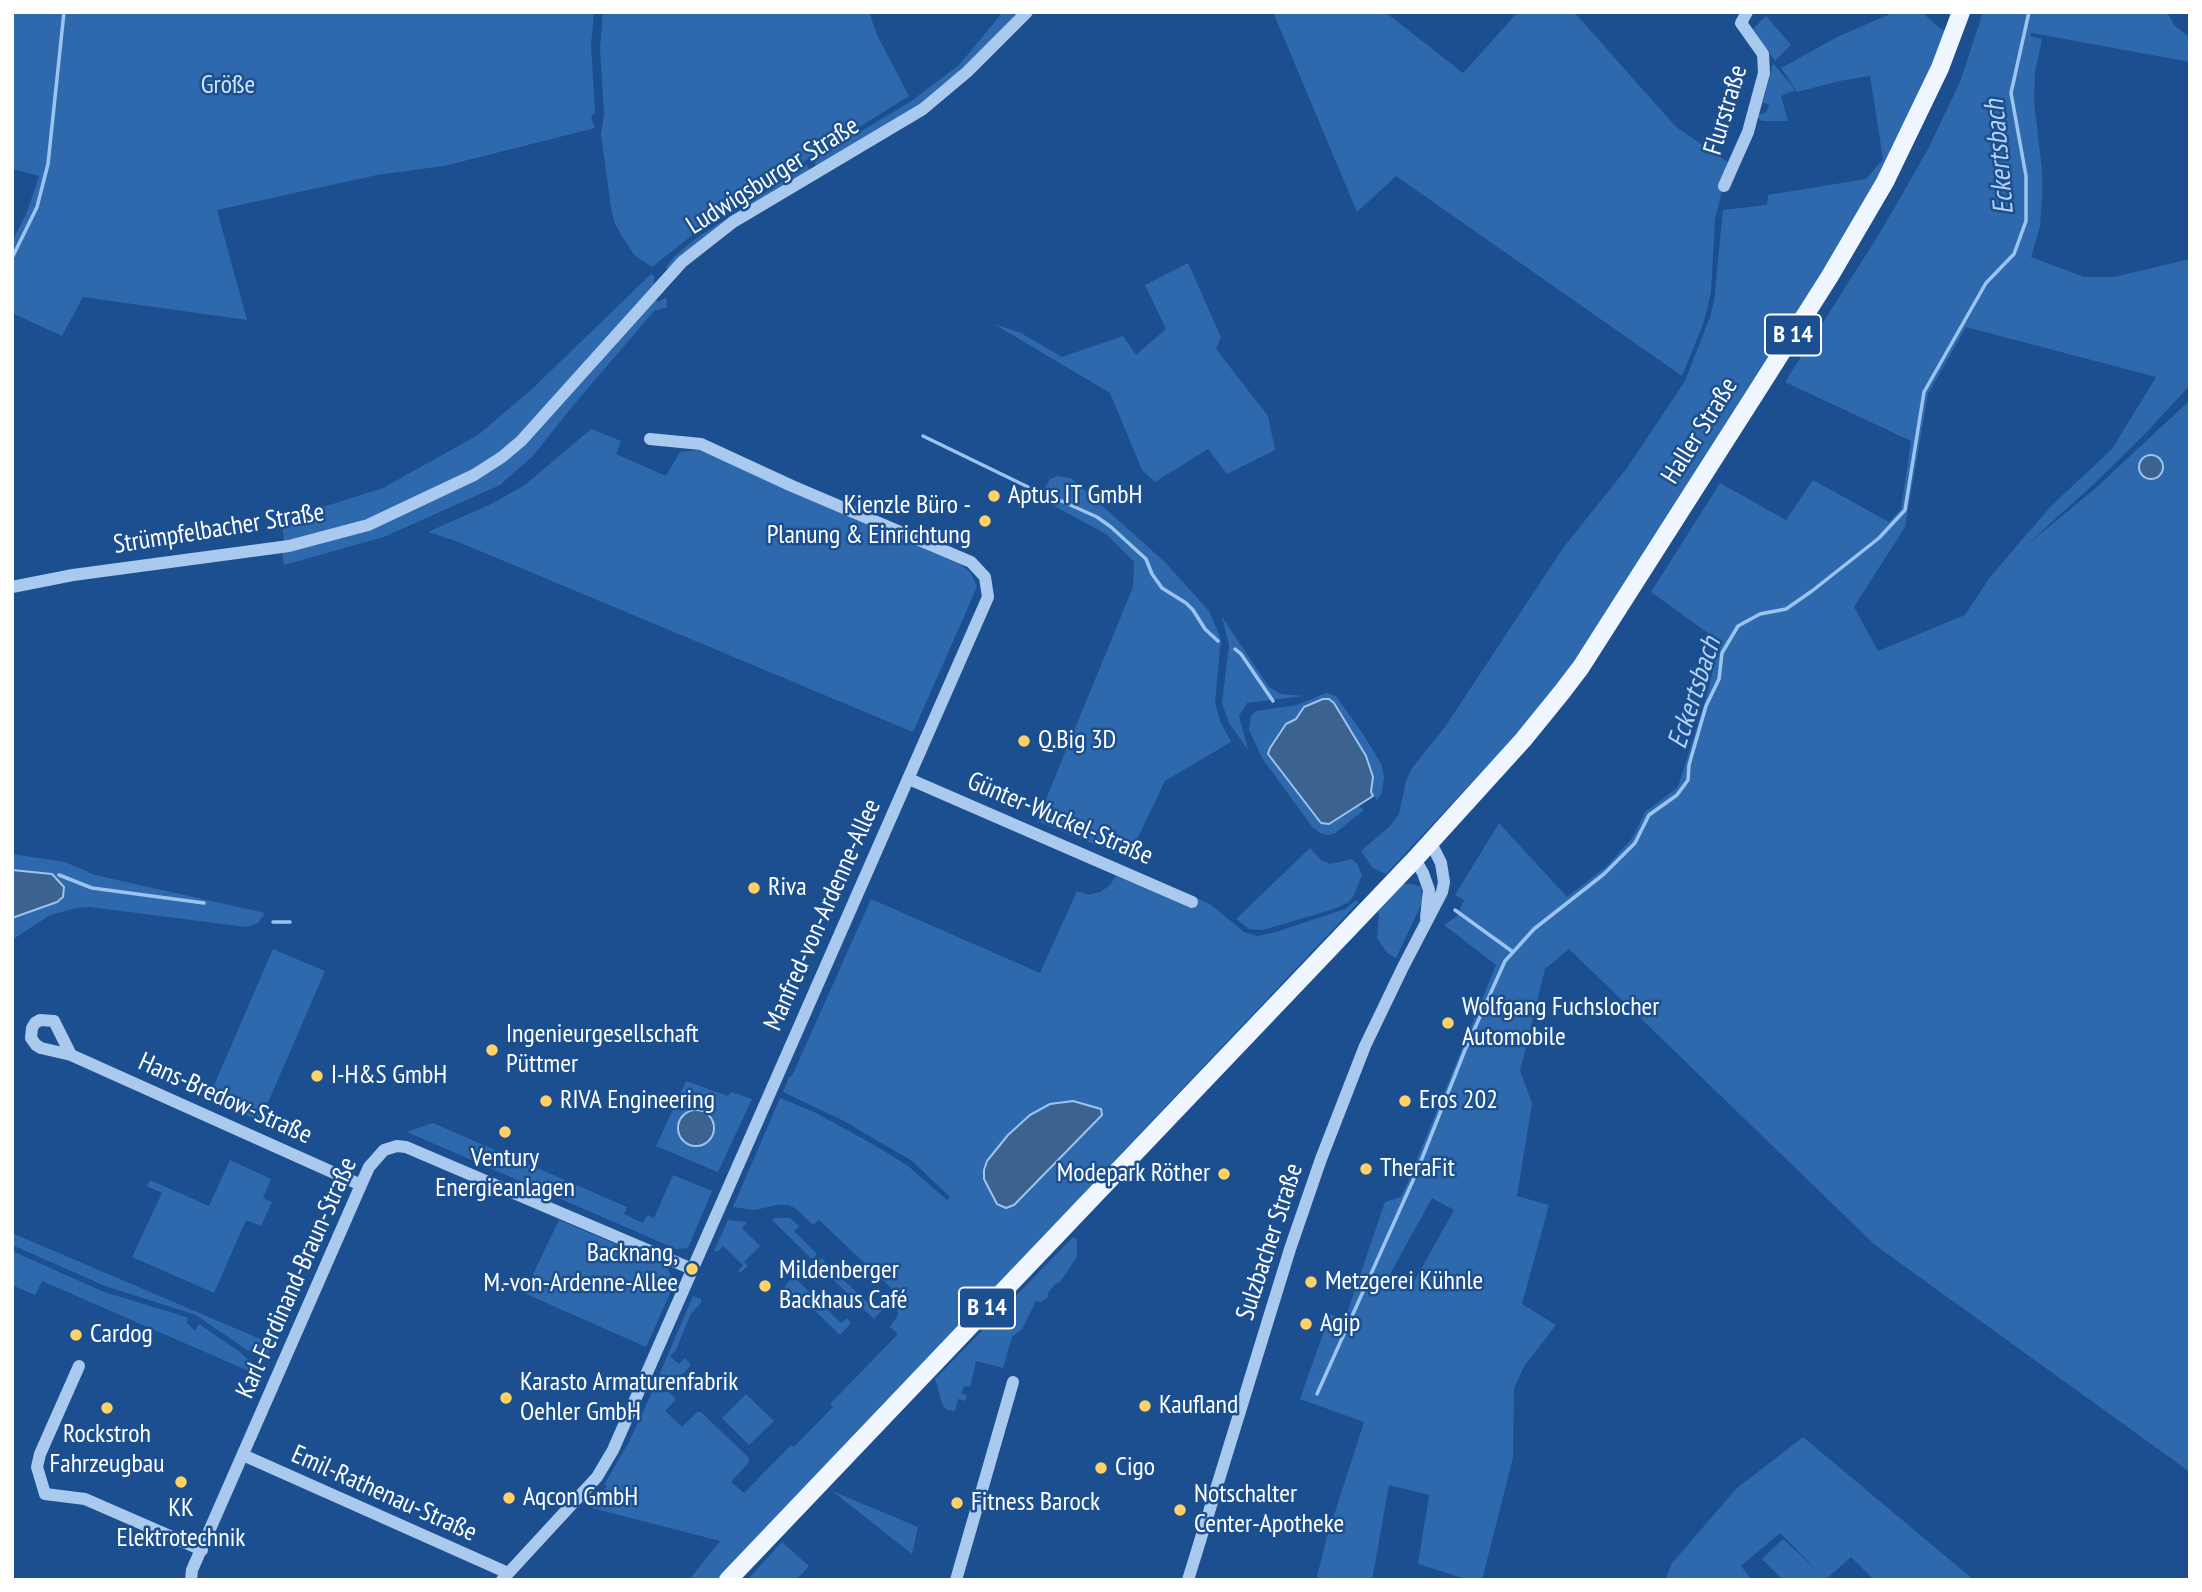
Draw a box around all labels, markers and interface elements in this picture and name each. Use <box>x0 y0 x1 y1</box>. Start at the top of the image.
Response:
street label: Flurstraße <box>1698 61 1754 159</box>
park label: Größe <box>201 70 255 102</box>
water label: Eckertsbach <box>1978 98 2022 216</box>
street label: Ludwigsburger Straße <box>681 110 865 242</box>
road number: B 14 <box>1765 314 1821 356</box>
street label: Haller Straße <box>1655 372 1745 490</box>
place label: Aptus IT GmbH <box>1008 480 1142 512</box>
marker: Aptus IT GmbH <box>986 488 1002 504</box>
place label: Kienzle Büro - Planung & Einrichtung <box>767 490 971 552</box>
street label: Strümpfelbacher Straße <box>111 497 327 561</box>
marker: Kienzle Büro - Planung & Einrichtung <box>977 513 993 529</box>
water label: Eckertsbach <box>1661 633 1729 753</box>
place label: Q.Big 3D <box>1038 725 1116 757</box>
marker: Q.Big 3D <box>1016 733 1032 749</box>
street label: Günter-Wuckel-Straße <box>963 766 1157 872</box>
street label: Manfred-von-Ardenne-Allee <box>758 794 888 1036</box>
place label: Riva <box>768 872 807 904</box>
marker: Riva <box>746 880 762 896</box>
place label: Wolfgang Fuchslocher Automobile <box>1462 992 1659 1054</box>
marker: Wolfgang Fuchslocher Automobile <box>1440 1015 1456 1031</box>
place label: Ingenieurgesellschaft Püttmer <box>506 1019 699 1080</box>
marker: Ingenieurgesellschaft Püttmer <box>484 1042 500 1058</box>
street label: Hans-Bredow-Straße <box>133 1047 317 1151</box>
place label: I-H&S GmbH <box>331 1060 447 1092</box>
marker: I-H&S GmbH <box>309 1068 325 1084</box>
place label: RIVA Engineering <box>560 1085 715 1117</box>
place label: Eros 202 <box>1419 1085 1498 1117</box>
marker: RIVA Engineering <box>538 1093 554 1109</box>
marker: Eros 202 <box>1397 1093 1413 1109</box>
marker: Ventury Energieanlagen <box>497 1124 513 1140</box>
place label: Ventury Energieanlagen <box>435 1143 575 1204</box>
street label: Karl-Ferdinand-Braun-Straße <box>230 1153 364 1403</box>
place label: TheraFit <box>1380 1153 1455 1185</box>
place label: Modepark Röther <box>1057 1158 1210 1190</box>
street label: Sulzbacher Straße <box>1230 1160 1310 1324</box>
marker: TheraFit <box>1358 1161 1374 1177</box>
marker: Modepark Röther <box>1216 1166 1232 1182</box>
place label: Backnang, M.-von-Ardenne-Allee <box>484 1238 678 1300</box>
place label: Mildenberger Backhaus Café <box>779 1255 908 1316</box>
marker: Backnang, M.-von-Ardenne-Allee <box>684 1261 700 1277</box>
place label: Metzgerei Kühnle <box>1325 1266 1483 1298</box>
marker: Metzgerei Kühnle <box>1303 1274 1319 1290</box>
marker: Mildenberger Backhaus Café <box>757 1278 773 1294</box>
road number: B 14 <box>959 1288 1015 1328</box>
place label: Agip <box>1320 1308 1360 1340</box>
marker: Agip <box>1298 1316 1314 1332</box>
place label: Cardog <box>90 1319 153 1351</box>
marker: Cardog <box>68 1327 84 1343</box>
place label: Karasto Armaturenfabrik Oehler GmbH <box>520 1367 738 1428</box>
marker: Karasto Armaturenfabrik Oehler GmbH <box>498 1390 514 1406</box>
place label: Kaufland <box>1159 1390 1238 1422</box>
marker: Kaufland <box>1137 1398 1153 1414</box>
marker: Rockstroh Fahrzeugbau <box>99 1400 115 1416</box>
place label: Rockstroh Fahrzeugbau <box>50 1419 164 1480</box>
street label: Emil-Rathenau-Straße <box>287 1439 481 1549</box>
place label: Cigo <box>1115 1452 1155 1484</box>
marker: Cigo <box>1093 1460 1109 1476</box>
marker: KK Elektrotechnik <box>173 1474 189 1490</box>
place label: Notschalter Center-Apotheke <box>1194 1479 1344 1540</box>
place label: Aqcon GmbH <box>523 1482 638 1514</box>
place label: Fitness Barock <box>971 1487 1100 1519</box>
marker: Aqcon GmbH <box>501 1490 517 1506</box>
place label: KK Elektrotechnik <box>117 1493 245 1554</box>
marker: Fitness Barock <box>949 1495 965 1511</box>
marker: Notschalter Center-Apotheke <box>1172 1502 1188 1518</box>

